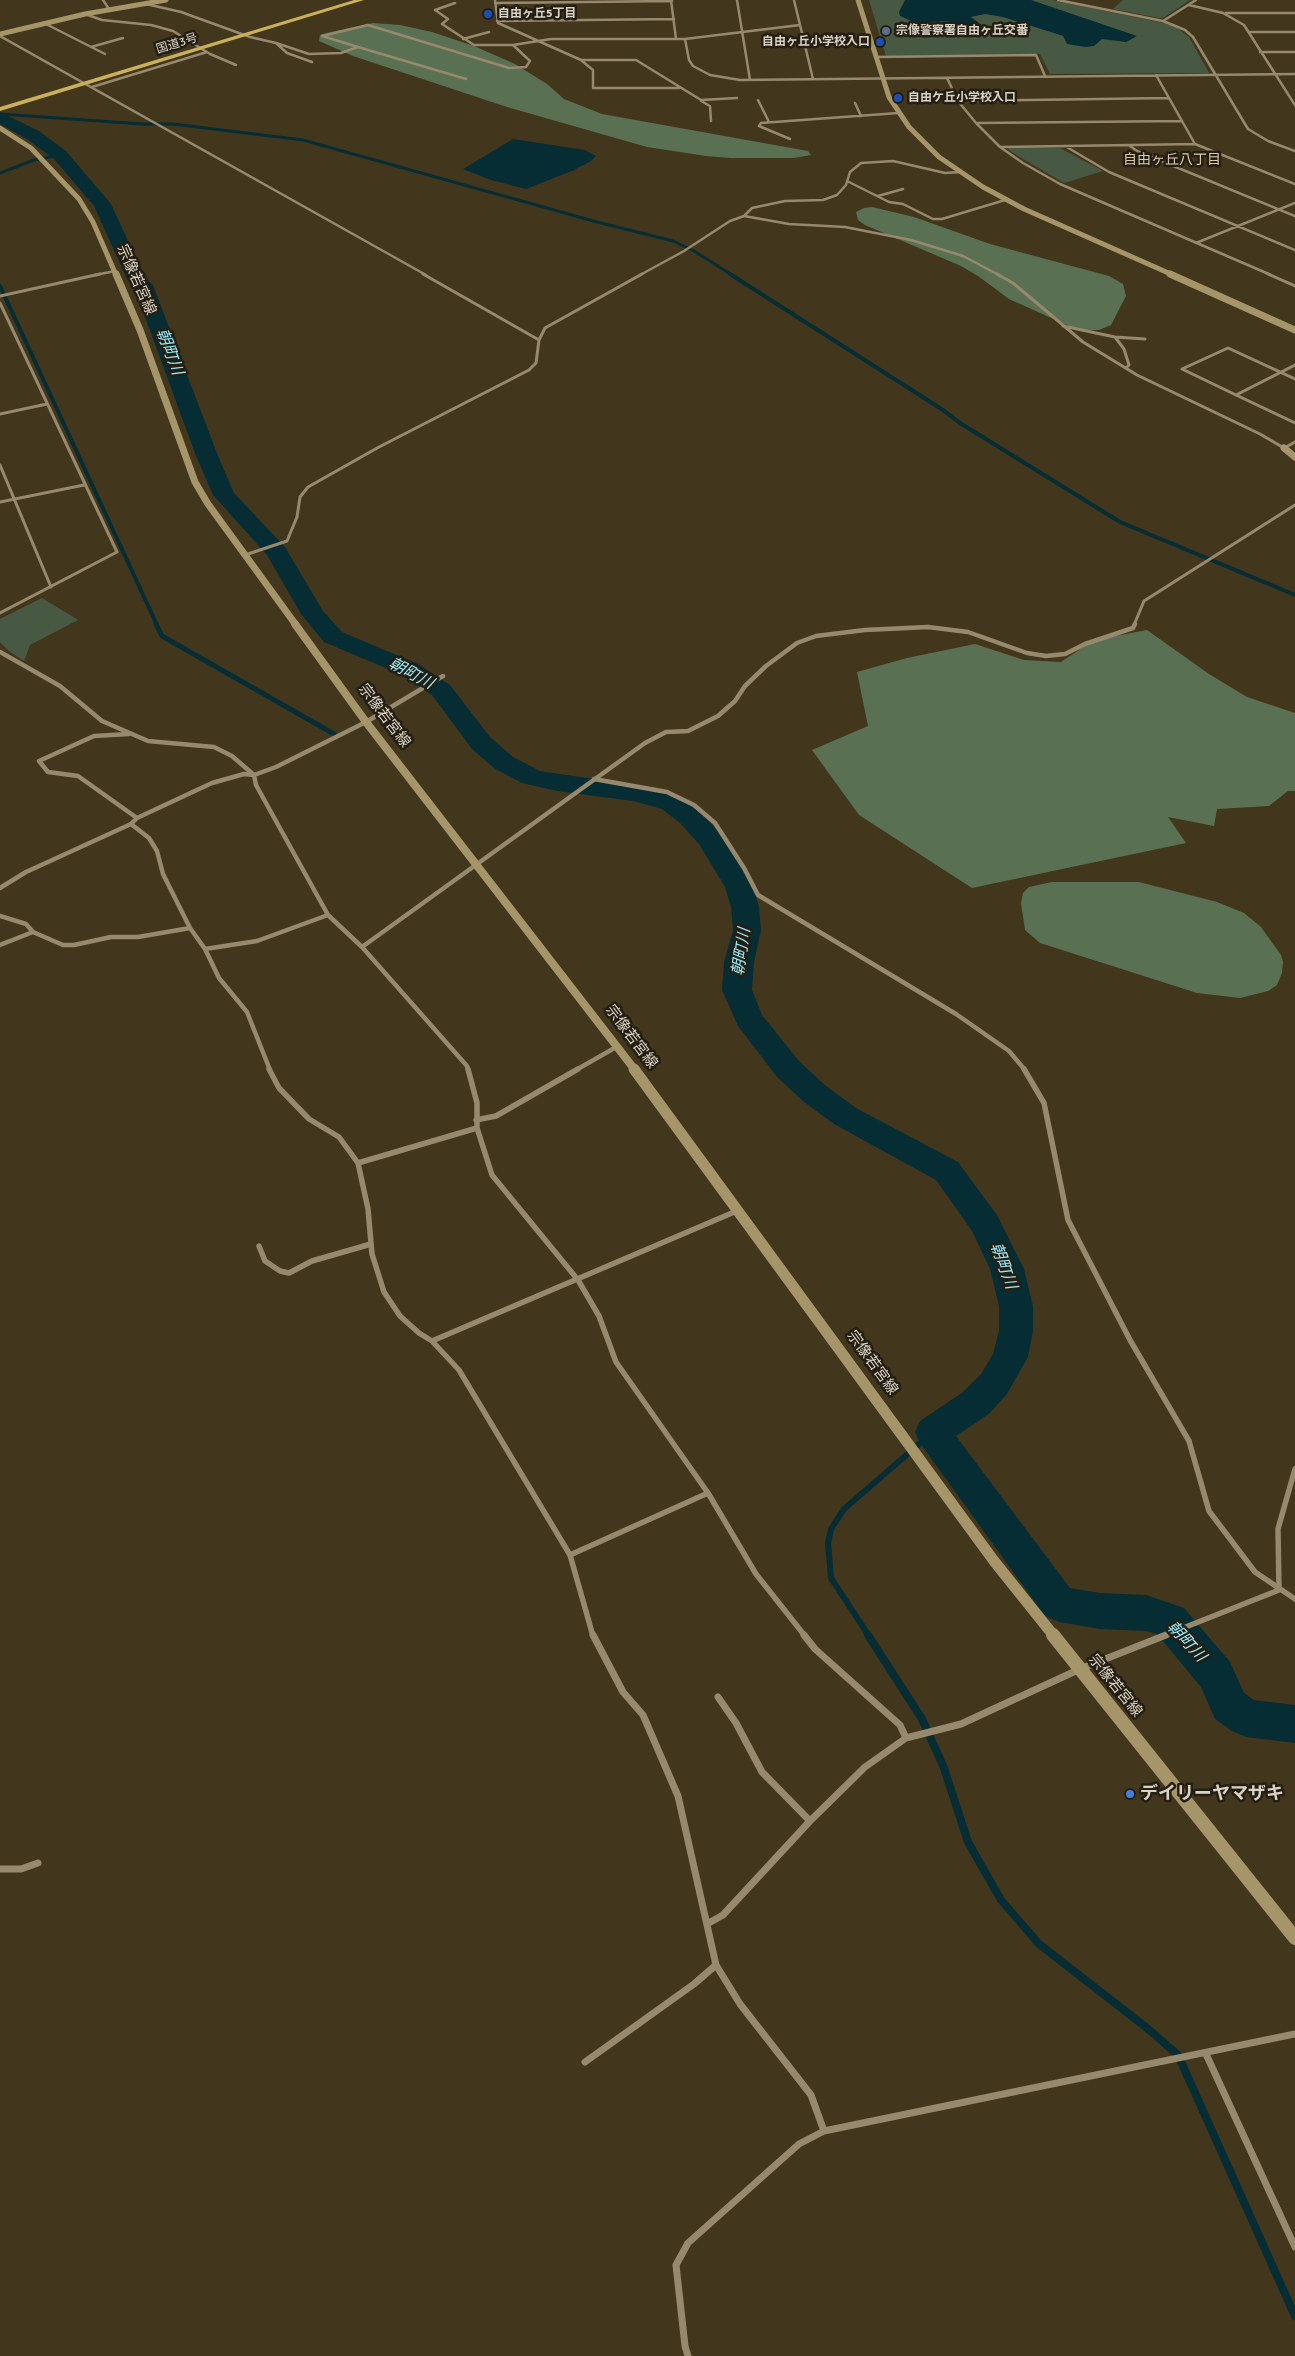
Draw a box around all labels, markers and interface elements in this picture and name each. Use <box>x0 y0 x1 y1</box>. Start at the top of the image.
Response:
place label: 自由ヶ丘5丁目 <box>498 7 576 21</box>
marker: 自由ヶ丘5丁目 <box>482 8 494 20</box>
place label: 宗像警察署自由ヶ丘交番 <box>896 24 1028 38</box>
marker: 宗像警察署自由ヶ丘交番 <box>880 25 892 37</box>
street label: 国道3号 <box>155 31 199 57</box>
place label: 自由ヶ丘小学校入口 <box>762 35 870 49</box>
marker: 自由ヶ丘小学校入口 <box>874 36 886 48</box>
place label: 自由ケ丘小学校入口 <box>908 91 1016 105</box>
marker: 自由ケ丘小学校入口 <box>892 92 904 104</box>
district label: 自由ヶ丘八丁目 <box>1123 152 1221 168</box>
street label: 宗像若宮線 <box>113 242 159 318</box>
water label: 朝町川 <box>151 326 187 378</box>
water label: 朝町川 <box>385 654 437 694</box>
street label: 宗像若宮線 <box>354 681 414 751</box>
water label: 朝町川 <box>729 927 755 977</box>
street label: 宗像若宮線 <box>601 1002 661 1072</box>
water label: 朝町川 <box>986 1240 1020 1292</box>
street label: 宗像若宮線 <box>843 1327 901 1399</box>
water label: 朝町川 <box>1163 1618 1209 1666</box>
street label: 宗像若宮線 <box>1084 1651 1146 1721</box>
place label: デイリーヤマザキ <box>1140 1783 1284 1805</box>
marker: デイリーヤマザキ <box>1124 1788 1136 1800</box>

